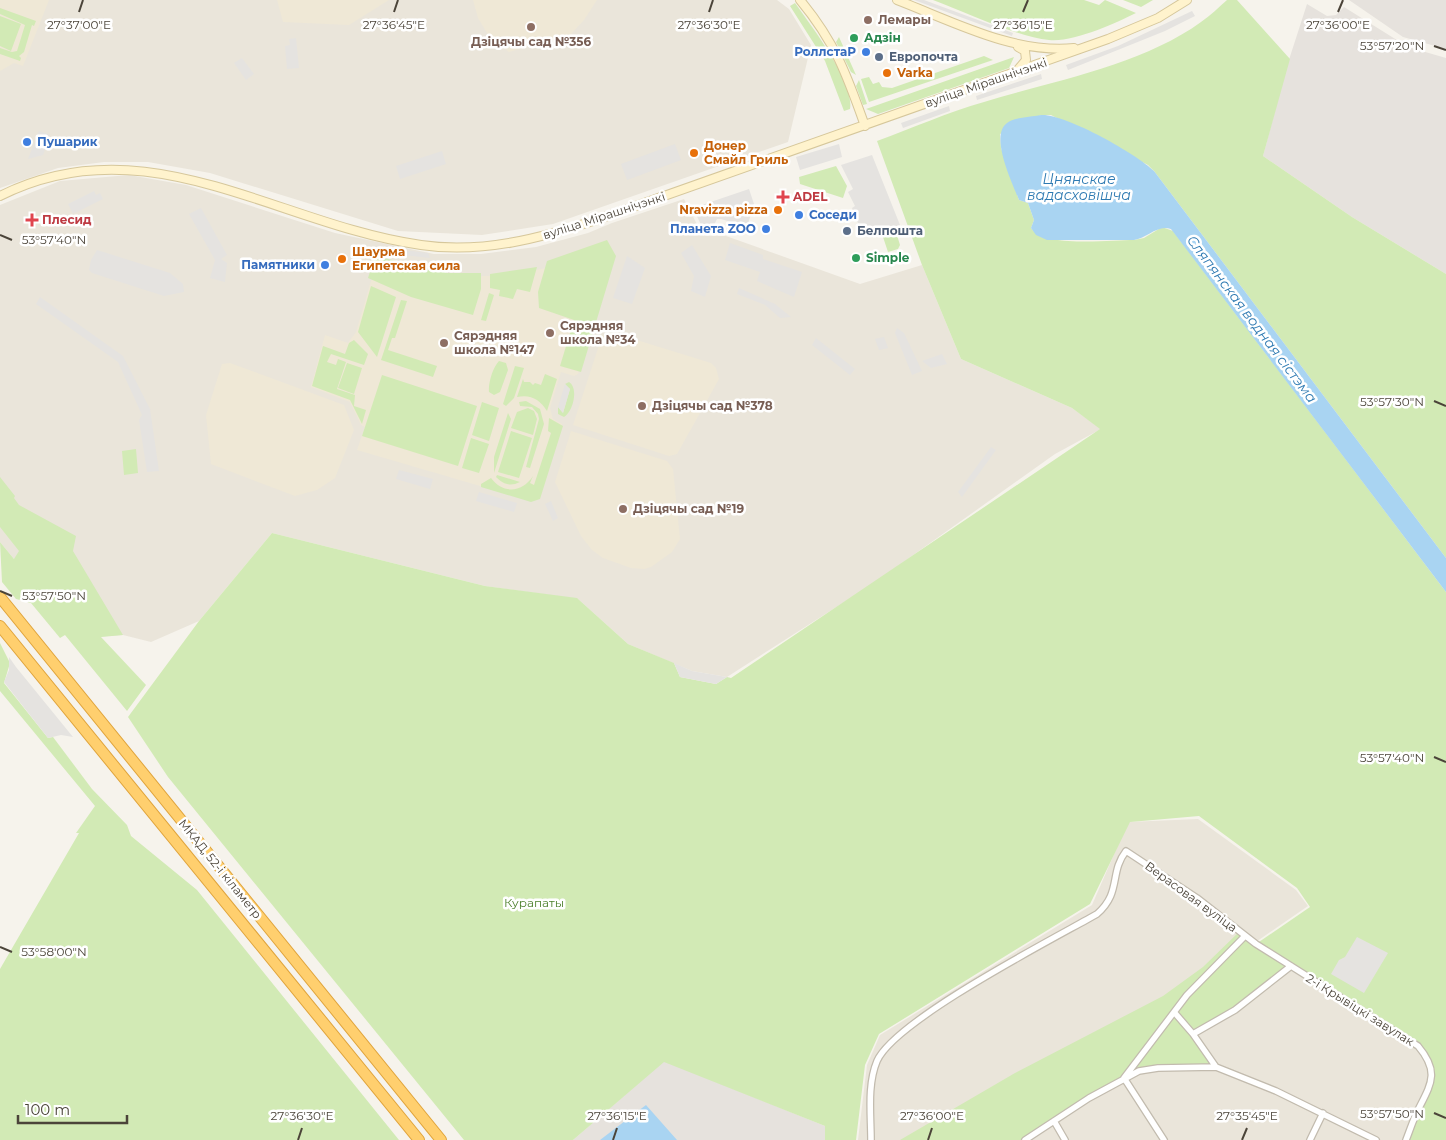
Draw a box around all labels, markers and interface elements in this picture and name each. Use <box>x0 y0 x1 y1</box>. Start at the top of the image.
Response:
place label: Лемары <box>878 12 931 27</box>
marker: Лемары <box>862 14 874 26</box>
text: 27°37'00"E <box>47 17 111 32</box>
text: 27°36'45"E <box>363 17 425 32</box>
text: 27°36'30"E <box>677 17 741 32</box>
text: 27°36'15"E <box>993 17 1053 32</box>
text: 27°36'00"E <box>1306 17 1370 32</box>
marker: Дзіцячы сад №356 <box>525 21 537 33</box>
place label: Адзін <box>864 30 901 45</box>
marker: Адзін <box>848 32 860 44</box>
place label: Дзіцячы сад №356 <box>471 34 591 49</box>
text: 53°57'20"N <box>1360 38 1424 53</box>
place label: РоллстаР <box>794 44 856 59</box>
marker: РоллстаР <box>860 46 872 58</box>
place label: Европочта <box>889 49 958 64</box>
marker: Европочта <box>873 51 885 63</box>
street label: вуліца Мірашнічэнкі <box>923 55 1049 110</box>
place label: Varka <box>896 65 933 80</box>
marker: Varka <box>881 67 893 79</box>
place label: Пушарик <box>37 134 98 149</box>
marker: Пушарик <box>21 136 33 148</box>
place label: Донер Смайл Гриль <box>704 138 788 167</box>
marker: Донер Смайл Гриль <box>688 147 700 159</box>
water label: Цнянскае вадасховішча <box>1027 170 1131 204</box>
street label: вуліца Мірашнічэнкі <box>541 189 667 242</box>
place label: ADEL <box>792 189 828 204</box>
marker: ADEL <box>777 191 789 203</box>
place label: Nravizza pizza <box>679 202 768 217</box>
marker: Nravizza pizza <box>772 204 784 216</box>
place label: Соседи <box>809 207 857 222</box>
marker: Соседи <box>793 209 805 221</box>
place label: Плесид <box>42 212 92 227</box>
marker: Плесид <box>26 214 38 226</box>
place label: Планета ZOO <box>670 221 756 236</box>
marker: Планета ZOO <box>760 223 772 235</box>
place label: Белпошта <box>857 223 923 238</box>
marker: Белпошта <box>841 225 853 237</box>
text: 53°57'40"N <box>22 232 86 247</box>
water label: Сляпянская водная сістэма <box>1183 232 1321 406</box>
place label: Шаурма Египетская сила <box>352 244 460 273</box>
place label: Simple <box>866 250 910 265</box>
marker: Simple <box>850 252 862 264</box>
marker: Шаурма Египетская сила <box>336 253 348 265</box>
place label: Памятники <box>241 257 315 272</box>
marker: Памятники <box>319 259 331 271</box>
place label: Сярэдняя школа №34 <box>560 318 636 347</box>
marker: Сярэдняя школа №34 <box>544 327 556 339</box>
place label: Сярэдняя школа №147 <box>454 328 535 357</box>
marker: Сярэдняя школа №147 <box>438 337 450 349</box>
text: 53°57'30"N <box>1360 394 1424 409</box>
place label: Дзіцячы сад №378 <box>652 398 773 413</box>
marker: Дзіцячы сад №378 <box>636 400 648 412</box>
place label: Дзіцячы сад №19 <box>633 501 744 516</box>
marker: Дзіцячы сад №19 <box>617 503 629 515</box>
text: 53°57'50"N <box>22 588 86 603</box>
text: 53°57'40"N <box>1360 750 1424 765</box>
street label: МКАД, 52-і кіламетр <box>176 816 265 921</box>
street label: Верасовая вуліца <box>1142 858 1240 935</box>
park label: Курапаты <box>504 895 564 910</box>
text: 53°58'00"N <box>21 944 87 959</box>
street label: 2-і Крывіцкі завулак <box>1303 970 1417 1049</box>
scale bar <box>18 1092 126 1124</box>
text: 100 m <box>25 1100 70 1119</box>
text: 53°57'50"N <box>1360 1106 1424 1121</box>
text: 27°36'30"E <box>270 1108 334 1123</box>
text: 27°36'15"E <box>587 1108 647 1123</box>
text: 27°36'00"E <box>900 1108 964 1123</box>
text: 27°35'45"E <box>1216 1108 1278 1123</box>

